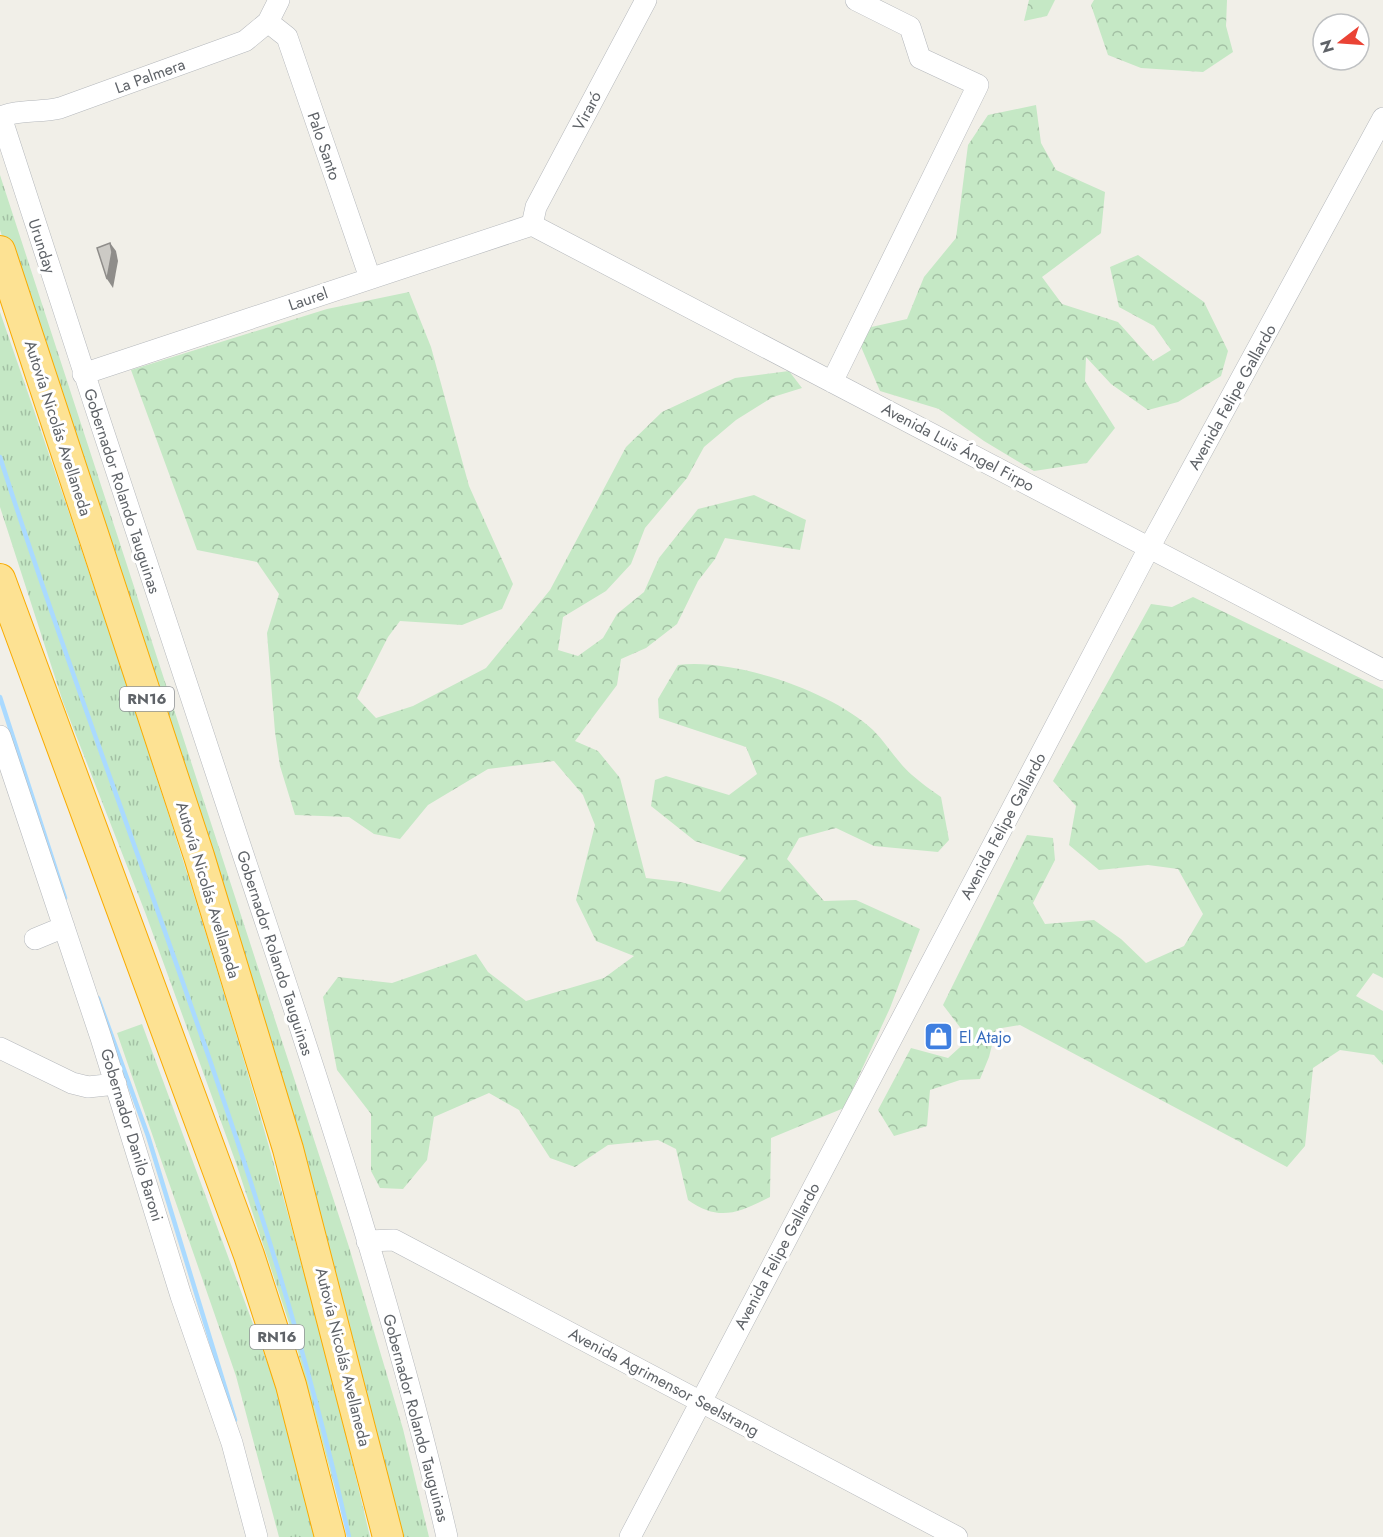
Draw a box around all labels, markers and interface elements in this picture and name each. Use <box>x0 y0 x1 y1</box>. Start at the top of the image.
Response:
north arrow <box>1311 12 1371 72</box>
text: N <box>1314 37 1340 56</box>
street label: La Palmera <box>112 53 188 99</box>
street label: Viraró <box>567 87 607 135</box>
street label: Palo Santo <box>302 109 346 183</box>
street label: Urunday <box>22 216 62 277</box>
street label: Laurel <box>285 282 331 316</box>
street label: Avenida Felipe Gallardo <box>1182 320 1282 474</box>
street label: Autovía Nicolás Avellaneda <box>19 337 97 519</box>
street label: Gobernador Rolando Tauguinas <box>78 385 166 597</box>
street label: Avenida Luis Ángel Firpo <box>878 397 1039 497</box>
road number: RN16 <box>120 687 174 711</box>
street label: Avenida Felipe Gallardo <box>955 748 1052 903</box>
street label: Autovía Nicolás Avellaneda <box>170 799 246 981</box>
street label: Gobernador Rolando Tauguinas <box>231 847 319 1059</box>
shop icon: El Atajo <box>922 1021 954 1053</box>
place label: El Atajo <box>959 1026 1011 1049</box>
street label: Gobernador Danilo Baroni <box>95 1046 169 1224</box>
street label: Avenida Felipe Gallardo <box>729 1178 826 1333</box>
street label: Autovía Nicolás Avellaneda <box>310 1265 376 1449</box>
street label: Gobernador Rolando Tauguinas <box>377 1311 455 1525</box>
street label: Avenida Agrimensor Seelstrang <box>565 1322 763 1442</box>
road number: RN16 <box>250 1325 304 1349</box>

